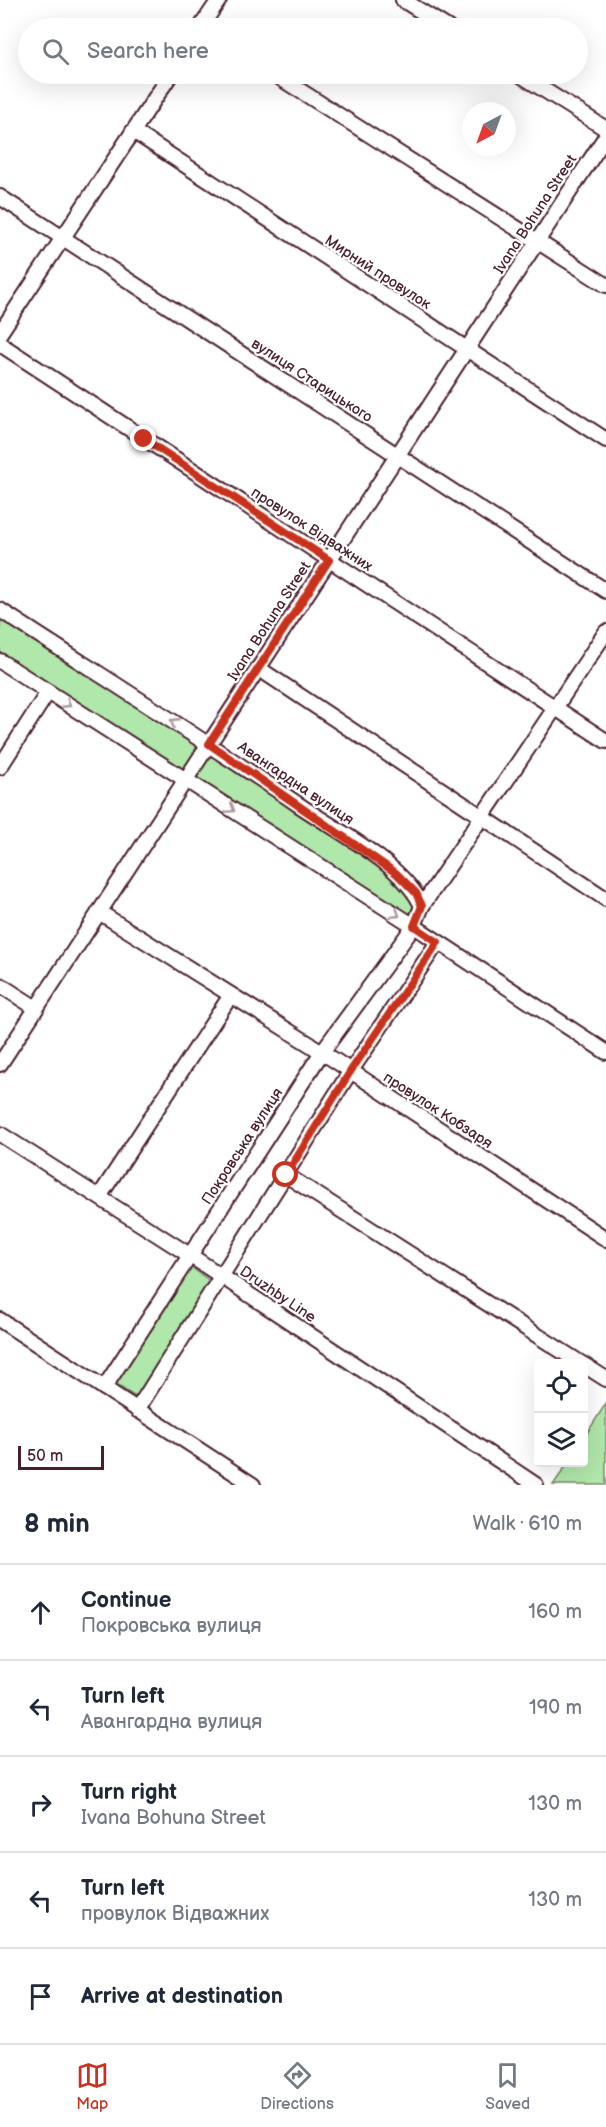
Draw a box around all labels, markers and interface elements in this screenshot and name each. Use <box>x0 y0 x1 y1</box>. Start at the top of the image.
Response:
search box <box>18 18 588 84</box>
icon: search <box>39 35 72 68</box>
text: Search here <box>87 38 209 65</box>
north arrow <box>462 102 516 156</box>
street label: Ivana Bohuna Street <box>490 151 581 277</box>
street label: Мирний провулок <box>321 231 434 314</box>
street label: вулиця Старицького <box>248 334 376 427</box>
route end <box>130 425 156 451</box>
street label: провулок Відважних <box>247 483 376 576</box>
street label: Ivana Bohuna Street <box>224 558 315 684</box>
one-way arrow <box>60 697 71 708</box>
one-way arrow <box>170 718 181 729</box>
street label: Авангардна вулиця <box>233 737 357 829</box>
one-way arrow <box>225 802 235 814</box>
one-way arrow <box>389 906 400 917</box>
street label: провулок Кобзаря <box>379 1068 496 1153</box>
street label: Покровська вулиця <box>198 1084 287 1208</box>
route start <box>272 1161 298 1187</box>
street label: Druzhby Line <box>236 1262 320 1327</box>
map controls <box>534 1359 588 1467</box>
button: locate <box>534 1359 588 1413</box>
button: layers <box>534 1413 588 1467</box>
scale bar <box>18 1443 104 1470</box>
text: 50 m <box>27 1447 63 1466</box>
text: 8 min <box>24 1509 90 1540</box>
text: Walk · 610 m <box>473 1512 582 1536</box>
text: Continue <box>81 1587 171 1614</box>
icon: ahead <box>24 1596 57 1629</box>
text: 160 m <box>528 1600 582 1624</box>
text: Покровська вулиця <box>81 1614 262 1638</box>
text: Turn left <box>81 1683 165 1710</box>
icon: left <box>24 1692 57 1725</box>
text: 190 m <box>529 1696 582 1720</box>
text: Авангардна вулиця <box>81 1710 262 1734</box>
text: Turn right <box>81 1779 177 1806</box>
icon: right <box>24 1788 57 1821</box>
text: 130 m <box>528 1792 582 1816</box>
text: Ivana Bohuna Street <box>81 1806 266 1830</box>
text: Turn left <box>81 1875 165 1902</box>
icon: left <box>24 1884 57 1917</box>
text: 130 m <box>528 1888 582 1912</box>
text: провулок Відважних <box>81 1902 269 1926</box>
icon: arrive <box>24 1980 57 2013</box>
text: Arrive at destination <box>81 1983 283 2010</box>
tab: Map <box>76 2059 109 2114</box>
tab: Directions <box>260 2059 334 2114</box>
tab: Saved <box>485 2059 530 2114</box>

